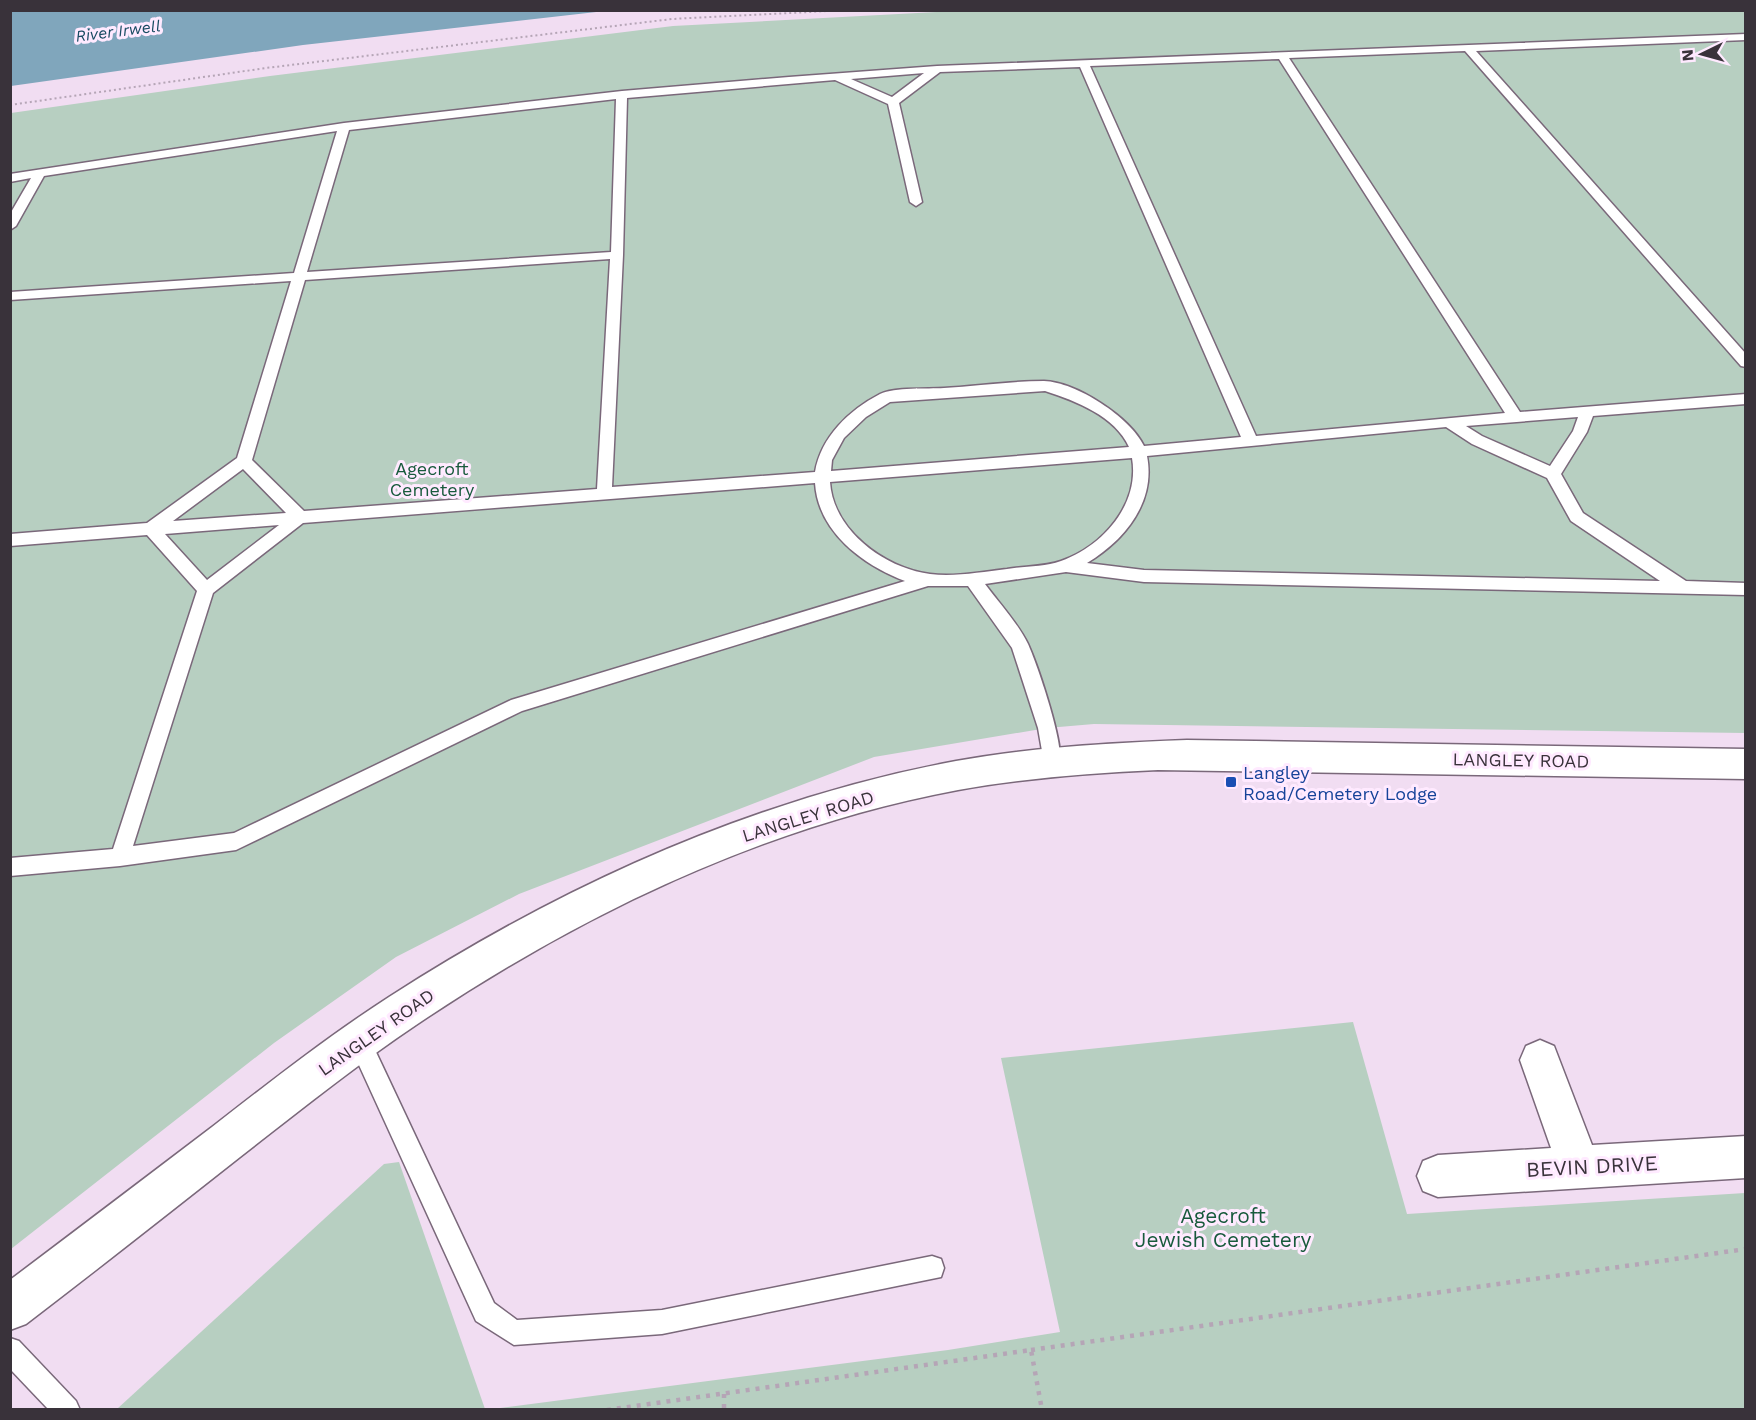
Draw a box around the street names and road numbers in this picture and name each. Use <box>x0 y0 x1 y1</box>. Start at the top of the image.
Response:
street label: LANGLEY ROAD <box>1453 748 1589 772</box>
street label: LANGLEY ROAD <box>740 786 876 846</box>
street label: LANGLEY ROAD <box>314 984 438 1080</box>
street label: BEVIN DRIVE <box>1526 1150 1658 1182</box>

